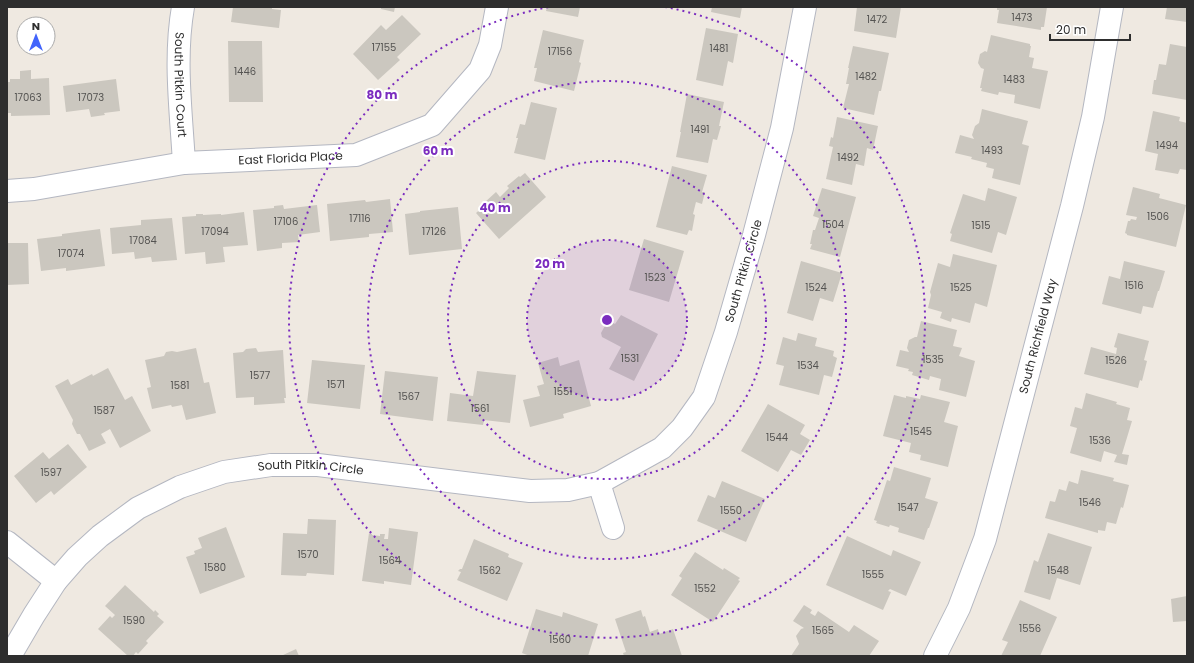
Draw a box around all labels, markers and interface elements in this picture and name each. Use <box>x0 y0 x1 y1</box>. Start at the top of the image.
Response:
house number: 1473 <box>1012 10 1033 25</box>
house number: 1472 <box>867 12 888 27</box>
north arrow <box>16 16 56 56</box>
scale bar <box>1050 16 1130 42</box>
text: N <box>32 18 40 34</box>
text: 20 m <box>1056 21 1086 38</box>
street label: South Pitkin Court <box>171 31 191 138</box>
house number: 17155 <box>372 40 396 55</box>
house number: 1481 <box>710 41 729 56</box>
house number: 17156 <box>548 44 572 59</box>
house number: 1446 <box>234 64 256 79</box>
house number: 1482 <box>855 69 877 84</box>
house number: 1483 <box>1003 72 1025 87</box>
text: 80 m <box>367 86 398 103</box>
house number: 17063 <box>14 90 42 105</box>
house number: 17073 <box>78 90 104 105</box>
house number: 1491 <box>691 122 710 137</box>
house number: 1494 <box>1156 138 1178 153</box>
text: 60 m <box>423 142 454 159</box>
house number: 1493 <box>981 143 1003 158</box>
street label: East Florida Place <box>238 147 343 168</box>
house number: 1492 <box>837 150 859 165</box>
text: 40 m <box>479 199 511 216</box>
house number: 1506 <box>1147 209 1169 224</box>
house number: 17116 <box>349 211 371 226</box>
house number: 17106 <box>274 214 298 229</box>
house number: 1504 <box>822 217 844 232</box>
street label: South Pitkin Circle <box>720 218 766 324</box>
house number: 1515 <box>972 218 990 233</box>
house number: 17094 <box>201 224 229 239</box>
house number: 17126 <box>422 224 446 239</box>
house number: 17084 <box>129 233 157 248</box>
house number: 17074 <box>58 246 84 261</box>
text: 20 m <box>535 255 565 272</box>
house number: 1523 <box>644 270 666 285</box>
street label: South Richfield Way <box>1014 277 1061 395</box>
house number: 1516 <box>1124 278 1144 293</box>
house number: 1524 <box>805 280 827 295</box>
house number: 1525 <box>950 280 972 295</box>
centre of rings <box>600 313 614 327</box>
house number: 1531 <box>621 351 639 366</box>
house number: 1535 <box>922 352 944 367</box>
house number: 1526 <box>1105 353 1127 368</box>
house number: 1534 <box>797 358 819 373</box>
house number: 1577 <box>250 368 271 383</box>
house number: 1571 <box>327 377 345 392</box>
house number: 1581 <box>171 378 190 393</box>
house number: 1551 <box>554 384 572 399</box>
house number: 1567 <box>398 389 420 404</box>
house number: 1561 <box>470 401 490 416</box>
house number: 1587 <box>93 403 115 418</box>
house number: 1545 <box>910 424 932 439</box>
house number: 1544 <box>766 430 788 445</box>
house number: 1536 <box>1089 433 1111 448</box>
street label: South Pitkin Circle <box>256 456 365 479</box>
house number: 1597 <box>40 465 62 480</box>
house number: 1546 <box>1079 495 1101 510</box>
house number: 1547 <box>897 500 919 515</box>
house number: 1550 <box>720 503 742 518</box>
house number: 1570 <box>297 547 319 562</box>
house number: 1564 <box>379 553 401 568</box>
house number: 1580 <box>204 560 226 575</box>
house number: 1562 <box>479 563 501 578</box>
house number: 1548 <box>1047 563 1069 578</box>
house number: 1555 <box>862 567 884 582</box>
house number: 1552 <box>694 581 716 596</box>
house number: 1590 <box>123 613 145 628</box>
house number: 1556 <box>1019 621 1041 636</box>
house number: 1565 <box>812 623 834 638</box>
house number: 1560 <box>549 632 571 647</box>

